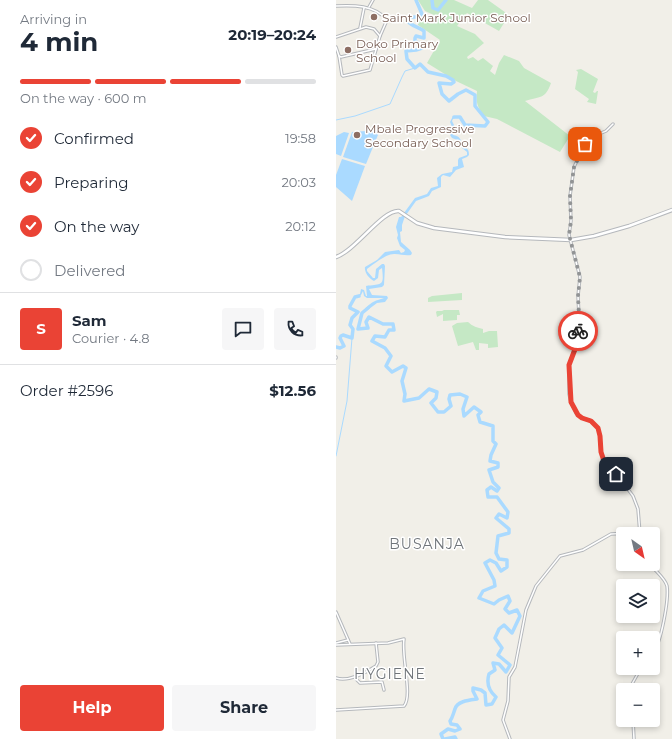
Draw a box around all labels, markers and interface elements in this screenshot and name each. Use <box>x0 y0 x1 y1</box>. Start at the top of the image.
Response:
place label: Saint Mark Junior School <box>382 10 531 25</box>
text: Arriving in <box>20 11 87 27</box>
marker: Saint Mark Junior School <box>369 12 379 22</box>
text: 20:19–20:24 <box>228 25 316 44</box>
text: 4 min <box>20 26 98 58</box>
place label: Doko Primary School <box>356 36 439 65</box>
marker: Doko Primary School <box>343 45 353 55</box>
text: On the way · 600 m <box>20 90 146 106</box>
place label: Mbale Progressive Secondary School <box>365 121 474 150</box>
icon: check <box>20 127 42 149</box>
pin <box>568 127 602 161</box>
text: Confirmed <box>54 129 134 148</box>
text: 19:58 <box>285 130 316 146</box>
marker: Mbale Progressive Secondary School <box>352 130 362 140</box>
icon: bag <box>574 133 596 155</box>
icon: check <box>20 171 42 193</box>
text: Preparing <box>54 173 129 192</box>
text: 20:03 <box>281 174 316 190</box>
icon: check <box>20 215 42 237</box>
text: On the way <box>54 217 139 236</box>
text: 20:12 <box>285 218 316 234</box>
text: Delivered <box>54 261 126 280</box>
button: chat <box>222 308 264 350</box>
button: phone <box>274 308 316 350</box>
text: Sam <box>72 311 107 330</box>
courier <box>558 311 598 351</box>
text: S <box>36 319 46 338</box>
icon: bike <box>567 320 589 342</box>
text: Courier · 4.8 <box>72 330 150 346</box>
text: Order #2596 <box>20 381 113 400</box>
text: $12.56 <box>269 381 316 400</box>
pin <box>599 457 633 491</box>
icon: home <box>605 463 627 485</box>
north arrow <box>616 527 660 571</box>
map controls <box>616 527 660 727</box>
district label: BUSANJA <box>389 535 465 553</box>
button: layers <box>616 579 660 623</box>
button: + <box>616 631 660 675</box>
district label: HYGIENE <box>354 665 426 683</box>
button: − <box>616 683 660 727</box>
button: Help <box>20 685 164 731</box>
button: Share <box>172 685 316 731</box>

